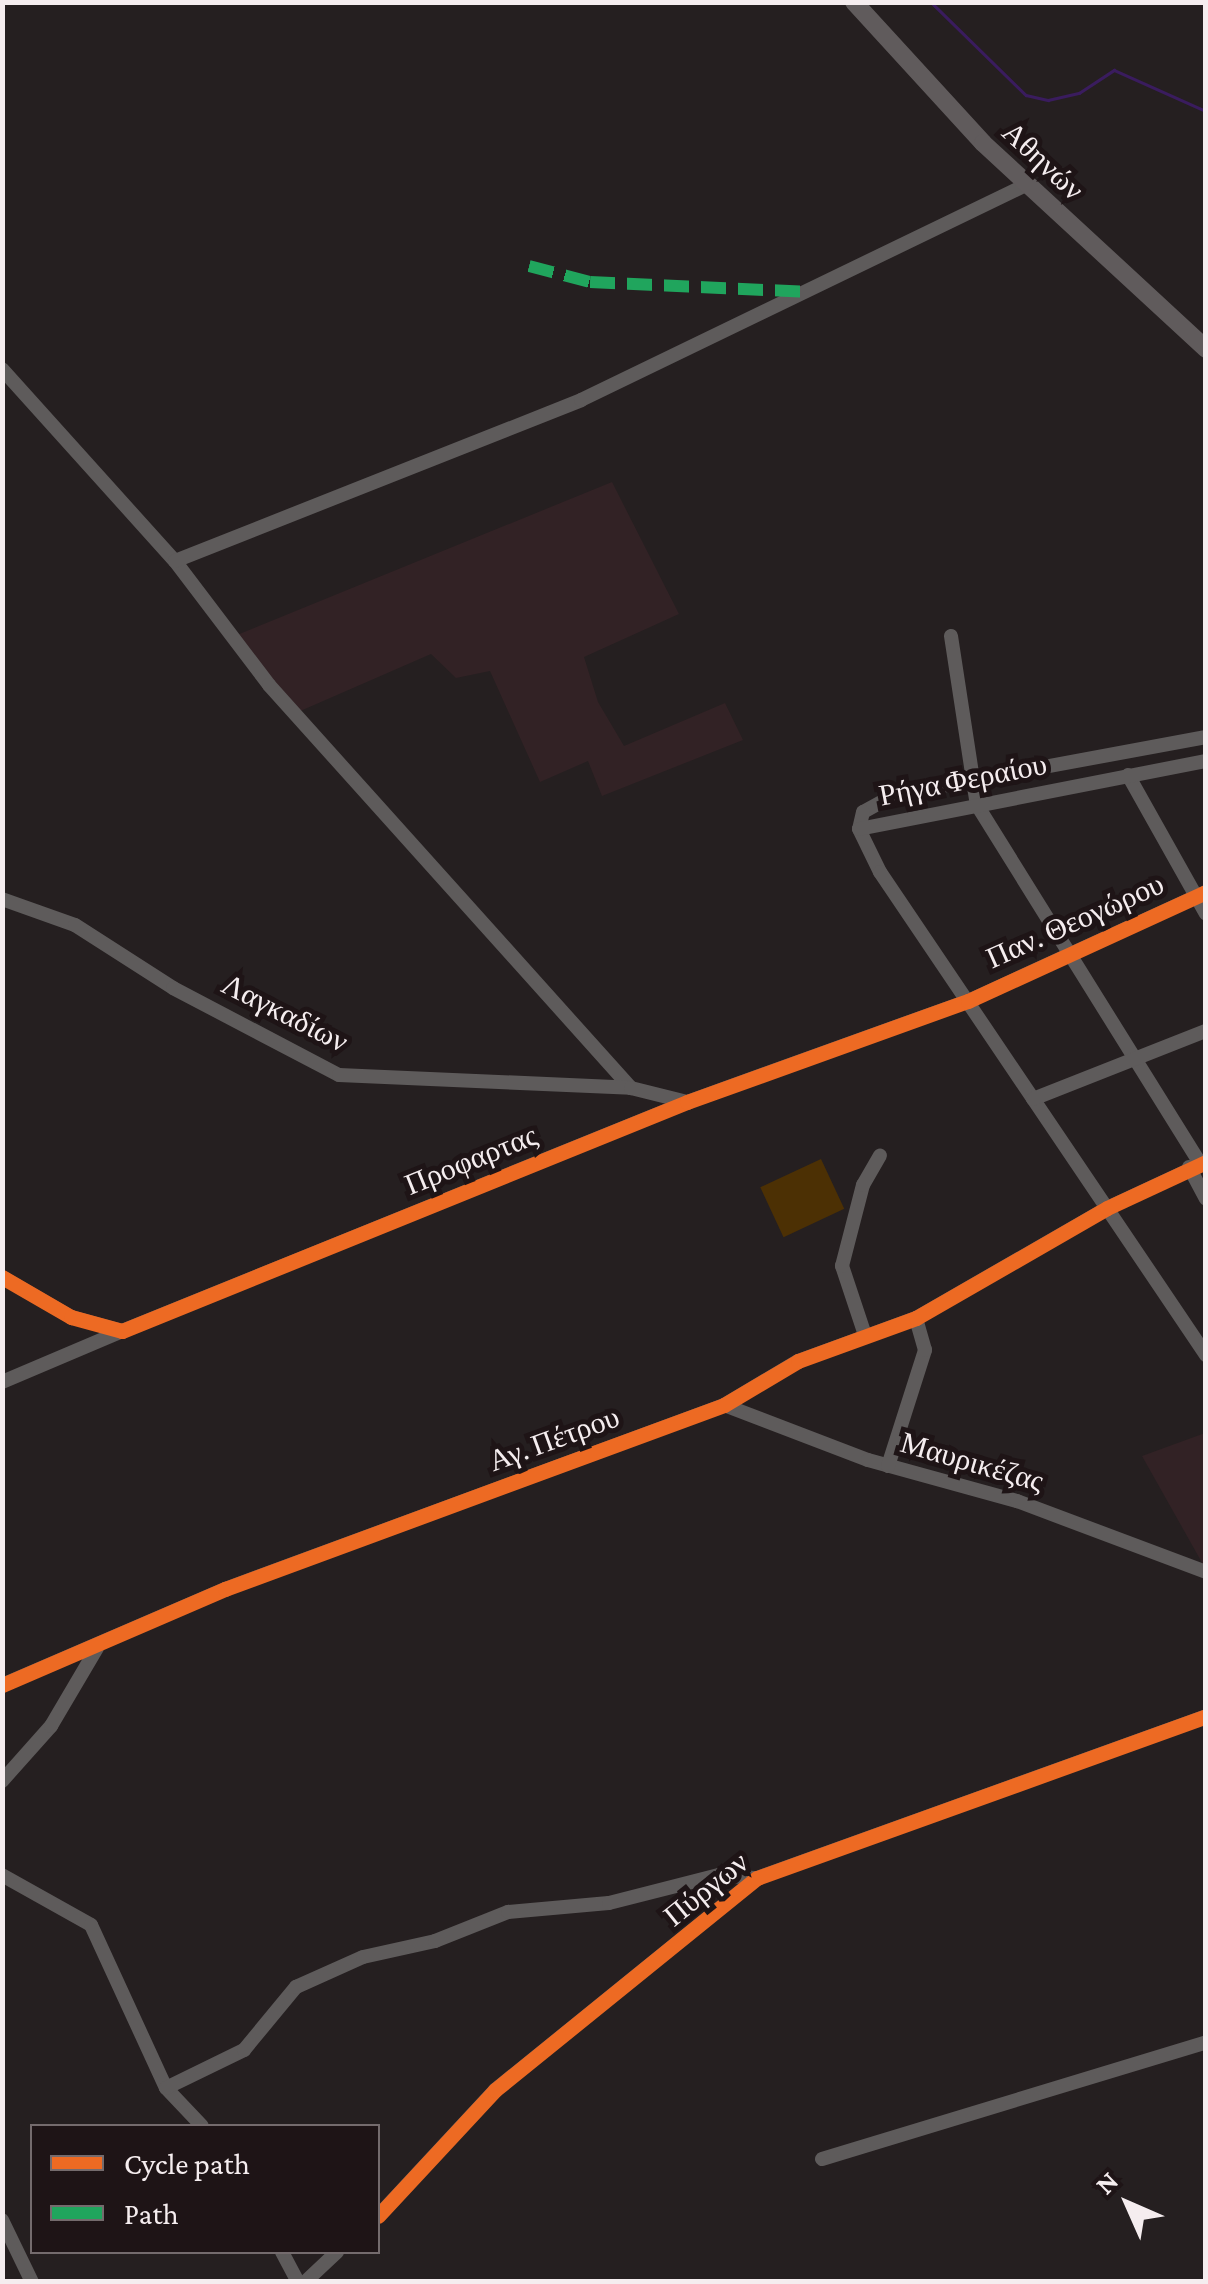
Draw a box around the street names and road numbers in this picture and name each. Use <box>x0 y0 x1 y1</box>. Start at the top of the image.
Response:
street label: Αθηνών <box>995 114 1091 208</box>
street label: Ρήγα Φεραίου <box>876 746 1050 814</box>
street label: Παν. Θεογώρου <box>981 866 1169 976</box>
street label: Λαγκαδίων <box>216 966 354 1060</box>
street label: Προφαρτας <box>400 1117 542 1203</box>
street label: Αγ. Πέτρου <box>484 1399 624 1479</box>
street label: Μαυρικέζας <box>896 1424 1048 1500</box>
street label: Πύργων <box>657 1844 755 1934</box>

